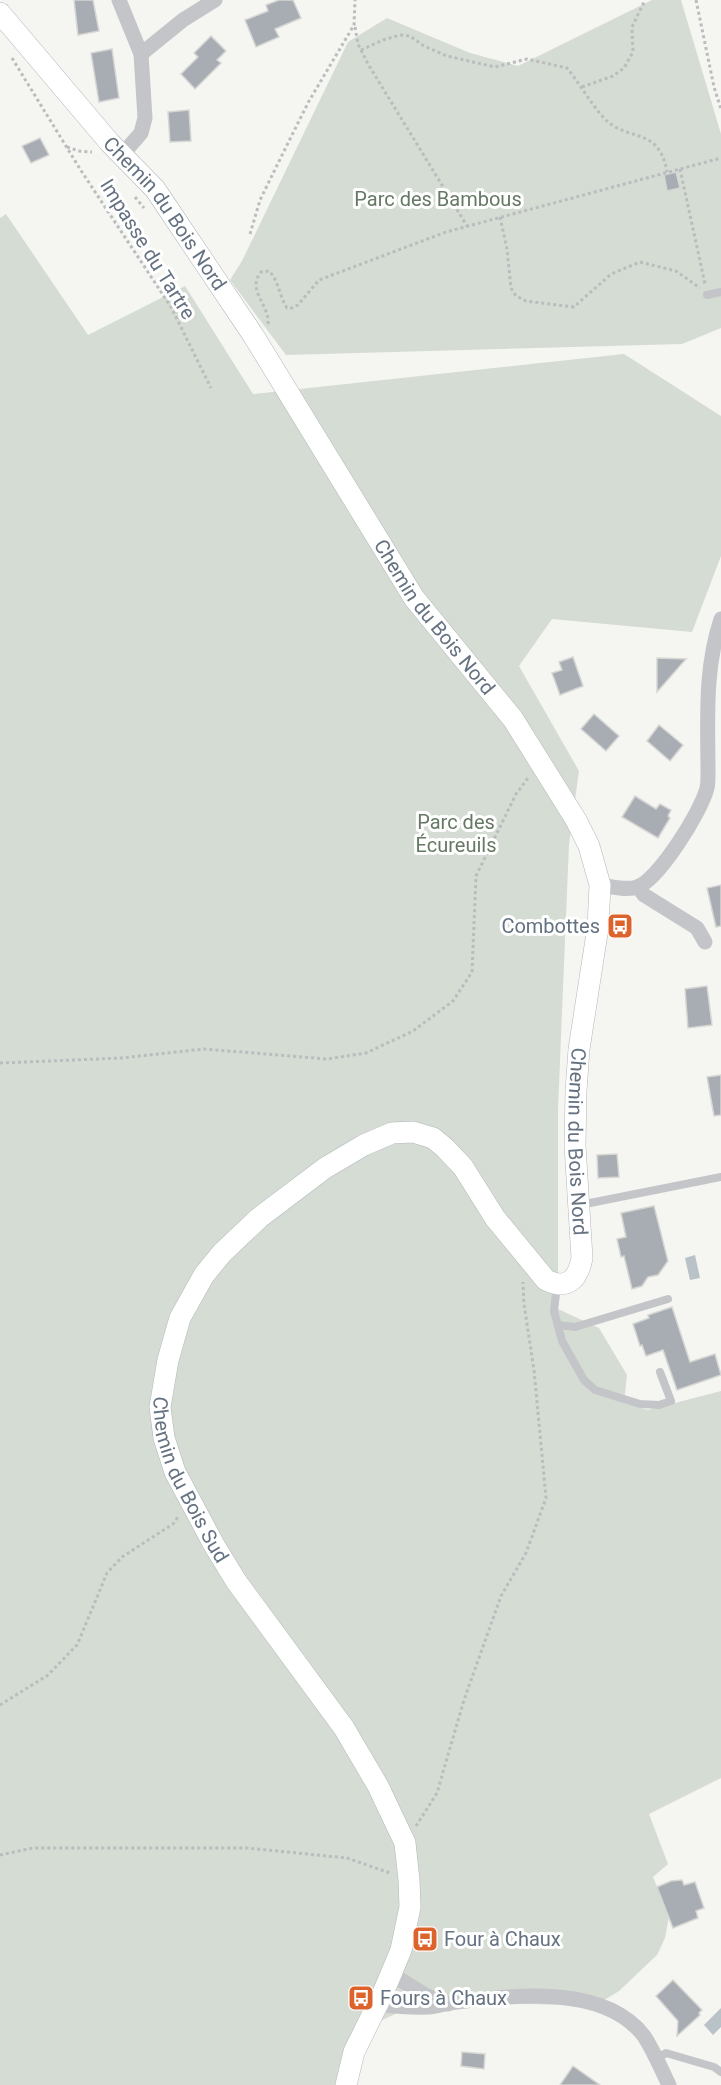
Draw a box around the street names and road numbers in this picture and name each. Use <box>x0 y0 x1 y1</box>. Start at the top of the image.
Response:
street label: Chemin du Bois Nord <box>98 132 231 295</box>
street label: Impasse du Tartre <box>95 174 201 324</box>
street label: Chemin du Bois Nord <box>369 535 500 699</box>
street label: Chemin du Bois Nord <box>563 1047 593 1236</box>
street label: Chemin du Bois Sud <box>148 1395 234 1567</box>

